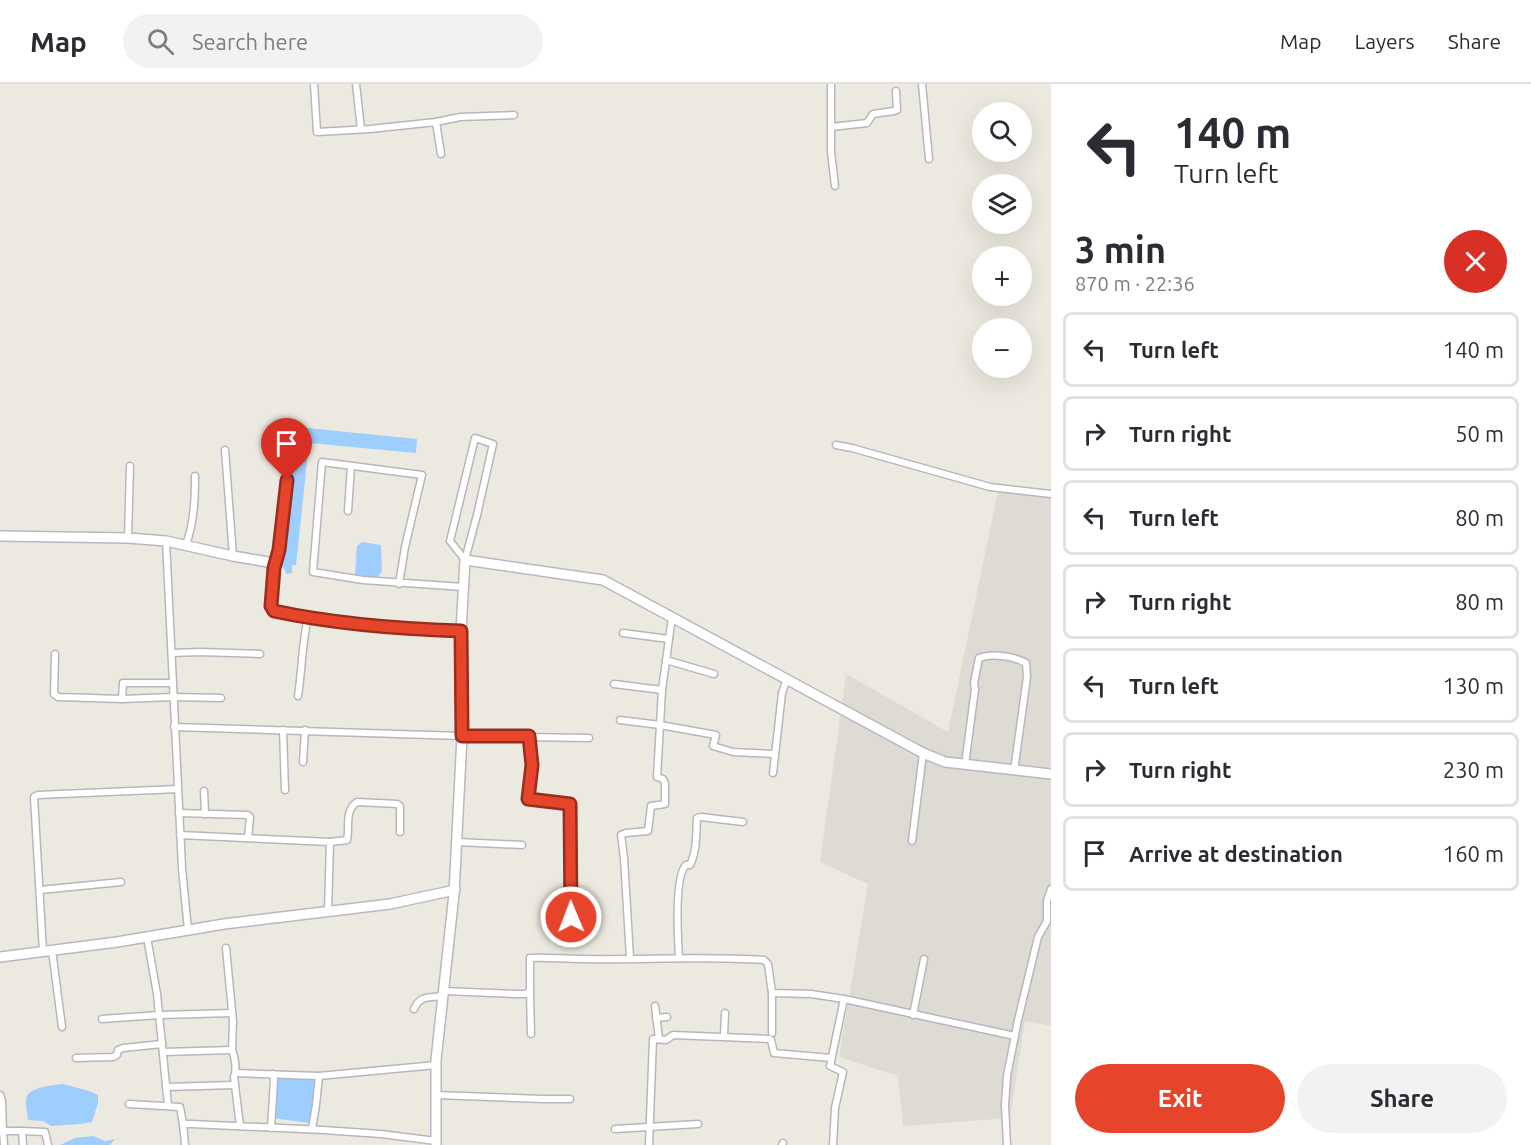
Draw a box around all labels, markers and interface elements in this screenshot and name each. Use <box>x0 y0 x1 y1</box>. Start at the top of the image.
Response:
search box <box>123 14 543 68</box>
icon: search <box>144 25 177 58</box>
text: Map <box>30 26 87 57</box>
text: Search here <box>192 29 308 54</box>
text: Map <box>1280 29 1321 53</box>
text: Layers <box>1354 29 1415 53</box>
text: Share <box>1448 29 1501 53</box>
map controls <box>972 102 1032 378</box>
button: search <box>972 102 1032 162</box>
icon: left <box>1075 108 1153 186</box>
text: 140 m <box>1174 109 1291 156</box>
text: Turn left <box>1174 158 1278 188</box>
button: layers <box>972 174 1032 234</box>
text: 3 min <box>1075 229 1166 270</box>
button: close <box>1444 230 1507 293</box>
button: + <box>972 246 1032 306</box>
text: 870 m · 22:36 <box>1075 272 1195 295</box>
button: − <box>972 318 1032 378</box>
icon: left <box>1078 333 1111 366</box>
text: Turn left <box>1129 337 1219 362</box>
text: 140 m <box>1443 337 1504 362</box>
icon: right <box>1078 417 1111 450</box>
pin <box>261 418 312 480</box>
text: Turn right <box>1129 421 1231 446</box>
text: 50 m <box>1455 421 1504 446</box>
icon: arrive <box>270 427 303 460</box>
icon: left <box>1078 501 1111 534</box>
text: Turn left <box>1129 505 1219 530</box>
text: 80 m <box>1455 505 1504 530</box>
icon: right <box>1078 585 1111 618</box>
text: Turn right <box>1129 589 1231 614</box>
text: 80 m <box>1455 589 1504 614</box>
icon: left <box>1078 669 1111 702</box>
text: Turn left <box>1129 673 1219 698</box>
text: 130 m <box>1443 673 1504 698</box>
icon: right <box>1078 753 1111 786</box>
text: Turn right <box>1129 757 1231 782</box>
text: 230 m <box>1443 757 1504 782</box>
icon: arrive <box>1078 837 1111 870</box>
text: Arrive at destination <box>1129 841 1343 866</box>
text: 160 m <box>1443 841 1504 866</box>
position arrow <box>539 885 603 949</box>
button: Exit <box>1075 1064 1285 1133</box>
button: Share <box>1297 1064 1507 1133</box>

